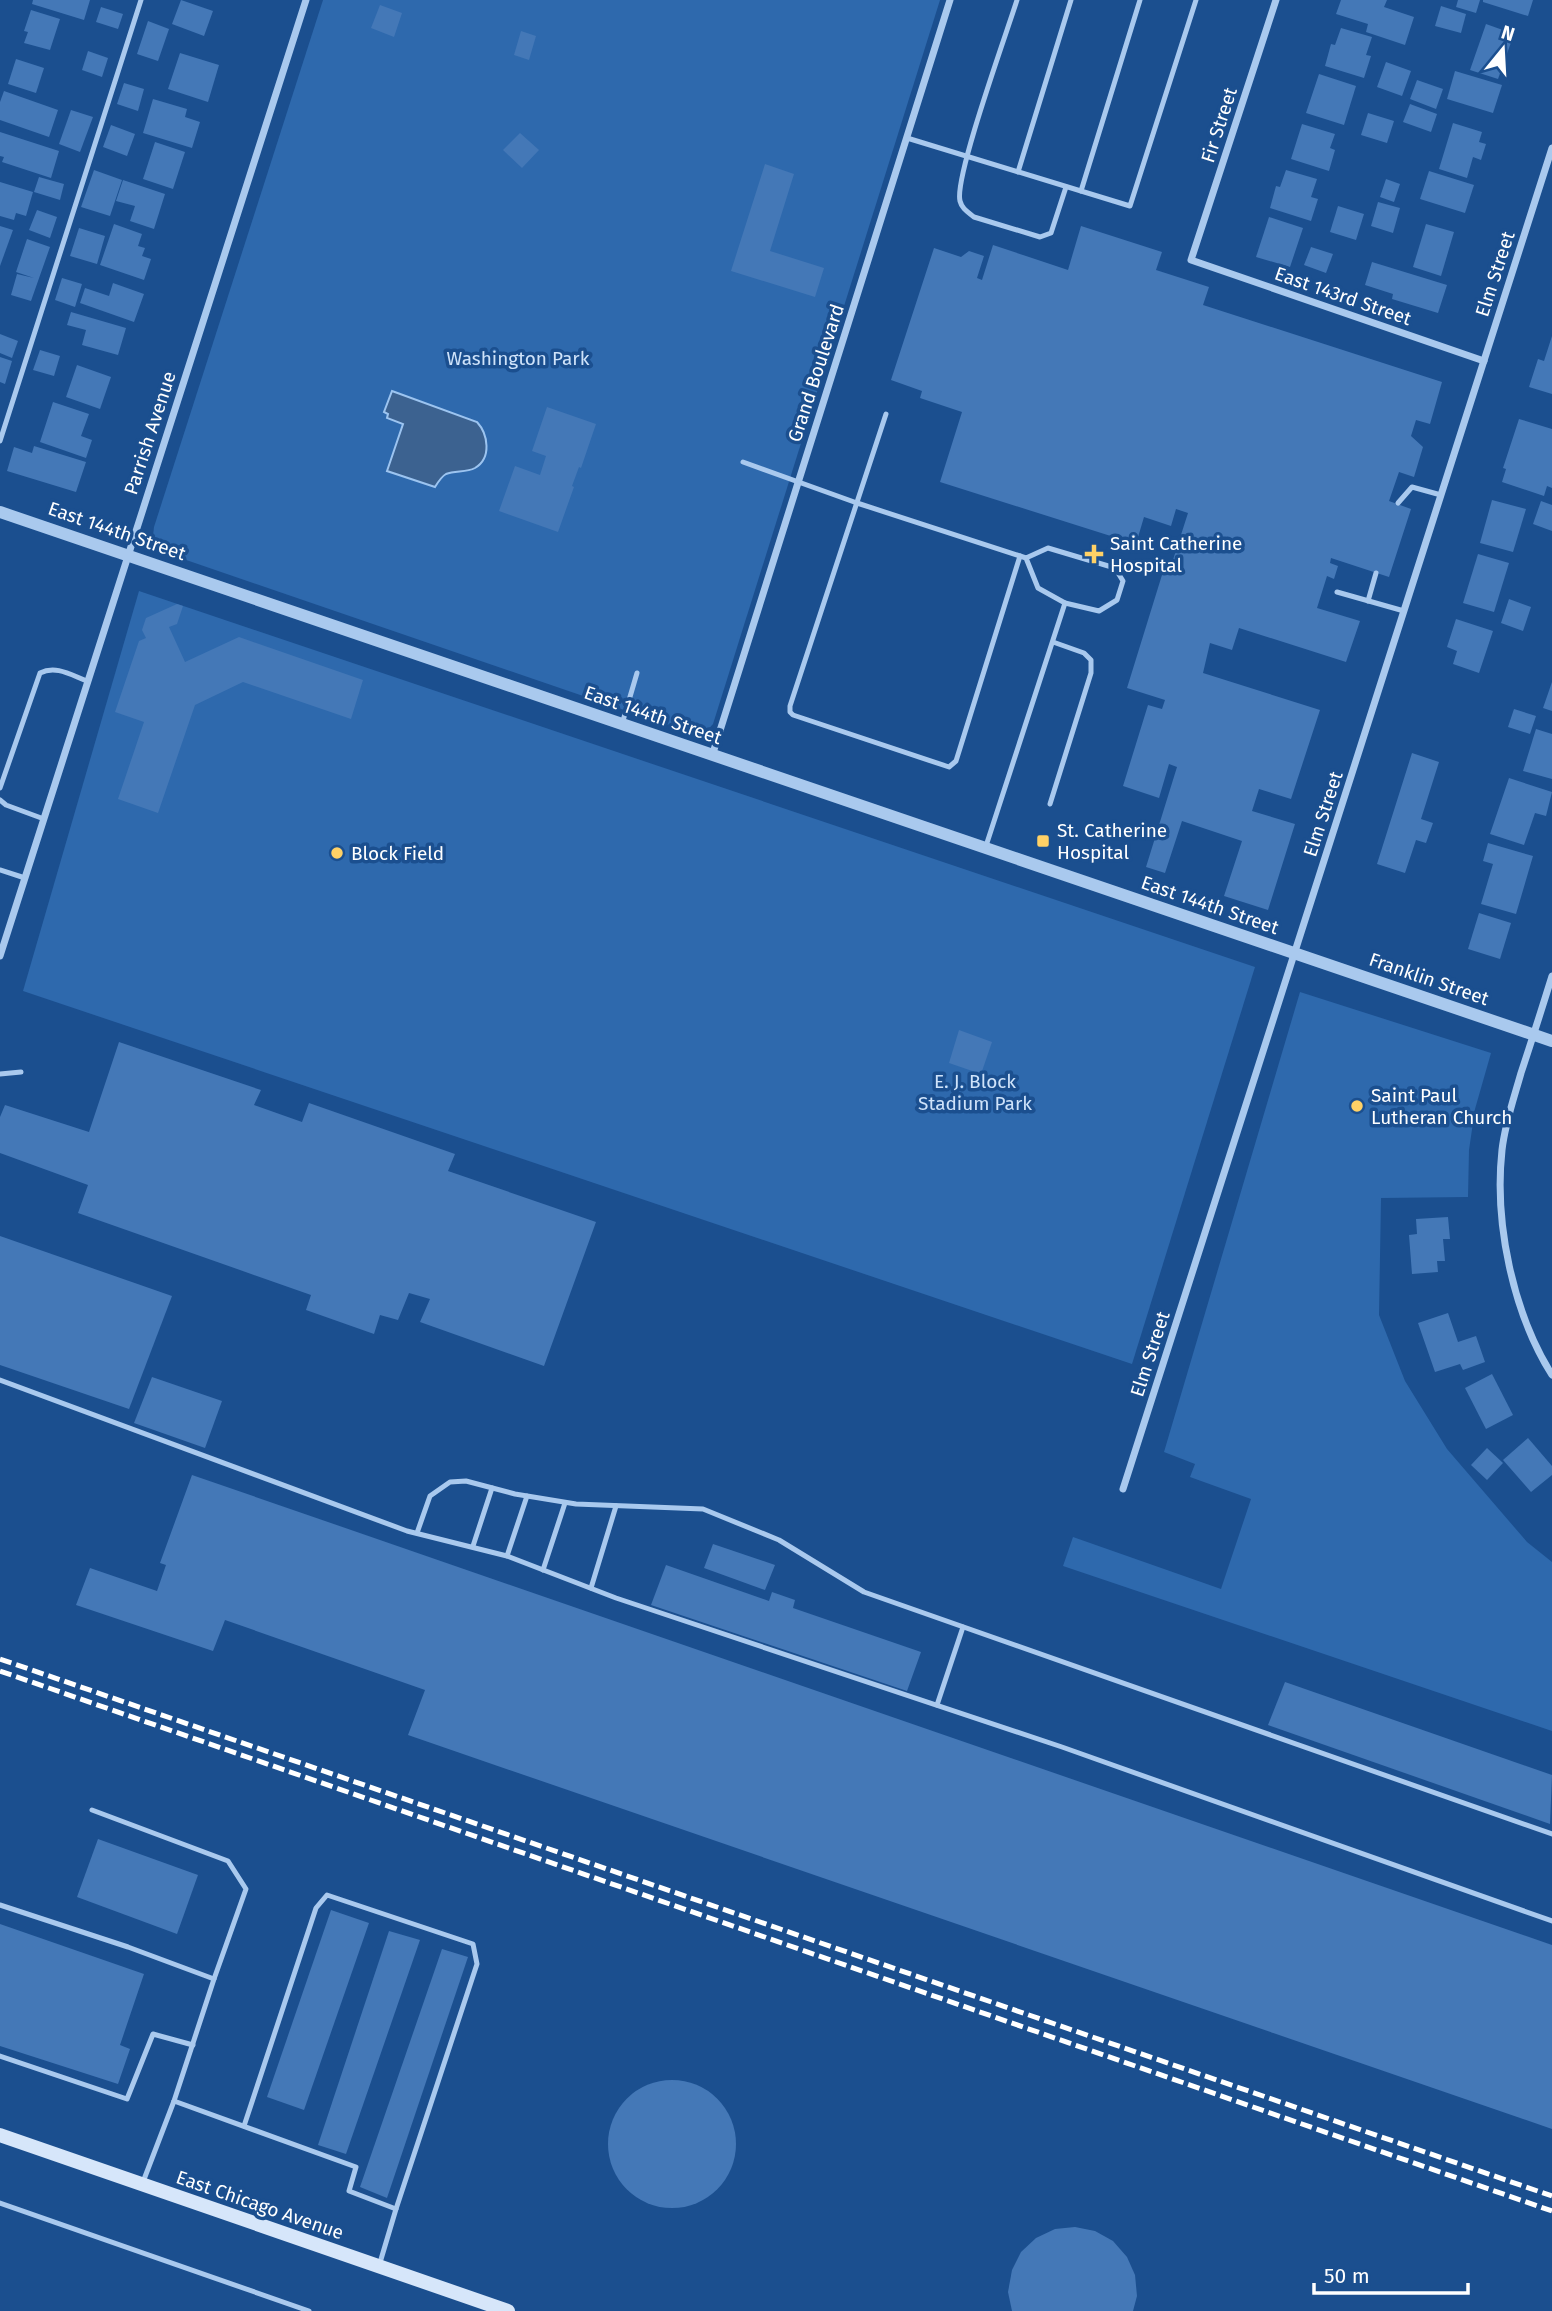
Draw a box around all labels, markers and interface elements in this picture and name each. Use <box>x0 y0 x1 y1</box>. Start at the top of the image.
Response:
north arrow <box>1468 14 1538 84</box>
text: N <box>1499 20 1518 46</box>
street label: Fir Street <box>1196 84 1242 166</box>
street label: Elm Street <box>1470 228 1520 320</box>
street label: East 143rd Street <box>1272 262 1415 330</box>
street label: Grand Boulevard <box>783 301 849 445</box>
park label: Washington Park <box>447 347 590 370</box>
street label: Parrish Avenue <box>119 368 181 498</box>
street label: East 144th Street <box>45 497 189 565</box>
place label: Saint Catherine Hospital <box>1110 532 1242 577</box>
marker: Saint Catherine Hospital <box>1084 544 1104 564</box>
street label: East 144th Street <box>581 681 725 749</box>
street label: Elm Street <box>1298 768 1348 860</box>
place label: St. Catherine Hospital <box>1057 819 1167 864</box>
marker: St. Catherine Hospital <box>1035 833 1051 849</box>
place label: Block Field <box>351 842 444 865</box>
marker: Block Field <box>329 845 345 861</box>
street label: East 144th Street <box>1138 871 1282 939</box>
street label: Franklin Street <box>1366 948 1492 1010</box>
park label: E. J. Block Stadium Park <box>918 1070 1032 1115</box>
place label: Saint Paul Lutheran Church <box>1371 1084 1512 1129</box>
marker: Saint Paul Lutheran Church <box>1349 1098 1365 1114</box>
street label: Elm Street <box>1125 1308 1175 1400</box>
street label: East Chicago Avenue <box>173 2166 347 2244</box>
scale bar <box>1314 2252 1468 2296</box>
text: 50 m <box>1324 2263 1370 2289</box>

